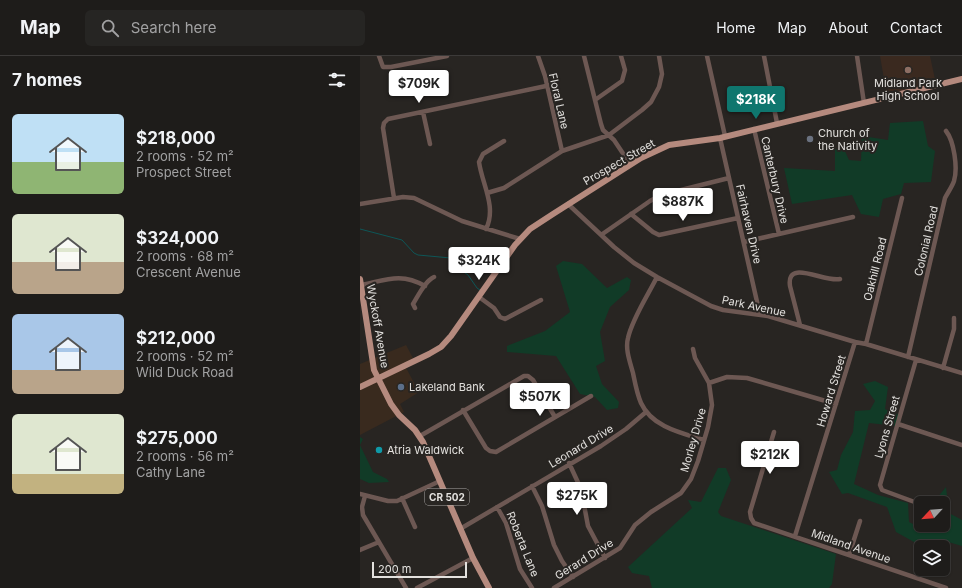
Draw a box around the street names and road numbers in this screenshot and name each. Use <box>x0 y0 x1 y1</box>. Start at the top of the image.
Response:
street label: Floral Lane <box>546 72 572 130</box>
street label: Canterbury Drive <box>758 135 792 225</box>
street label: Prospect Street <box>581 136 658 188</box>
street label: Fairhaven Drive <box>733 183 765 265</box>
street label: Colonial Road <box>911 205 941 277</box>
street label: Oakhill Road <box>860 236 890 302</box>
street label: Wyckoff Avenue <box>364 283 392 369</box>
street label: Park Avenue <box>721 292 787 320</box>
street label: Howard Street <box>813 353 849 429</box>
street label: Lyons Street <box>871 394 903 460</box>
street label: Morley Drive <box>677 406 709 474</box>
street label: Leonard Drive <box>546 421 616 471</box>
road number: CR 502 <box>425 489 469 505</box>
street label: Roberta Lane <box>504 509 542 579</box>
street label: Midland Avenue <box>809 526 893 566</box>
street label: Gerard Drive <box>552 536 616 582</box>

